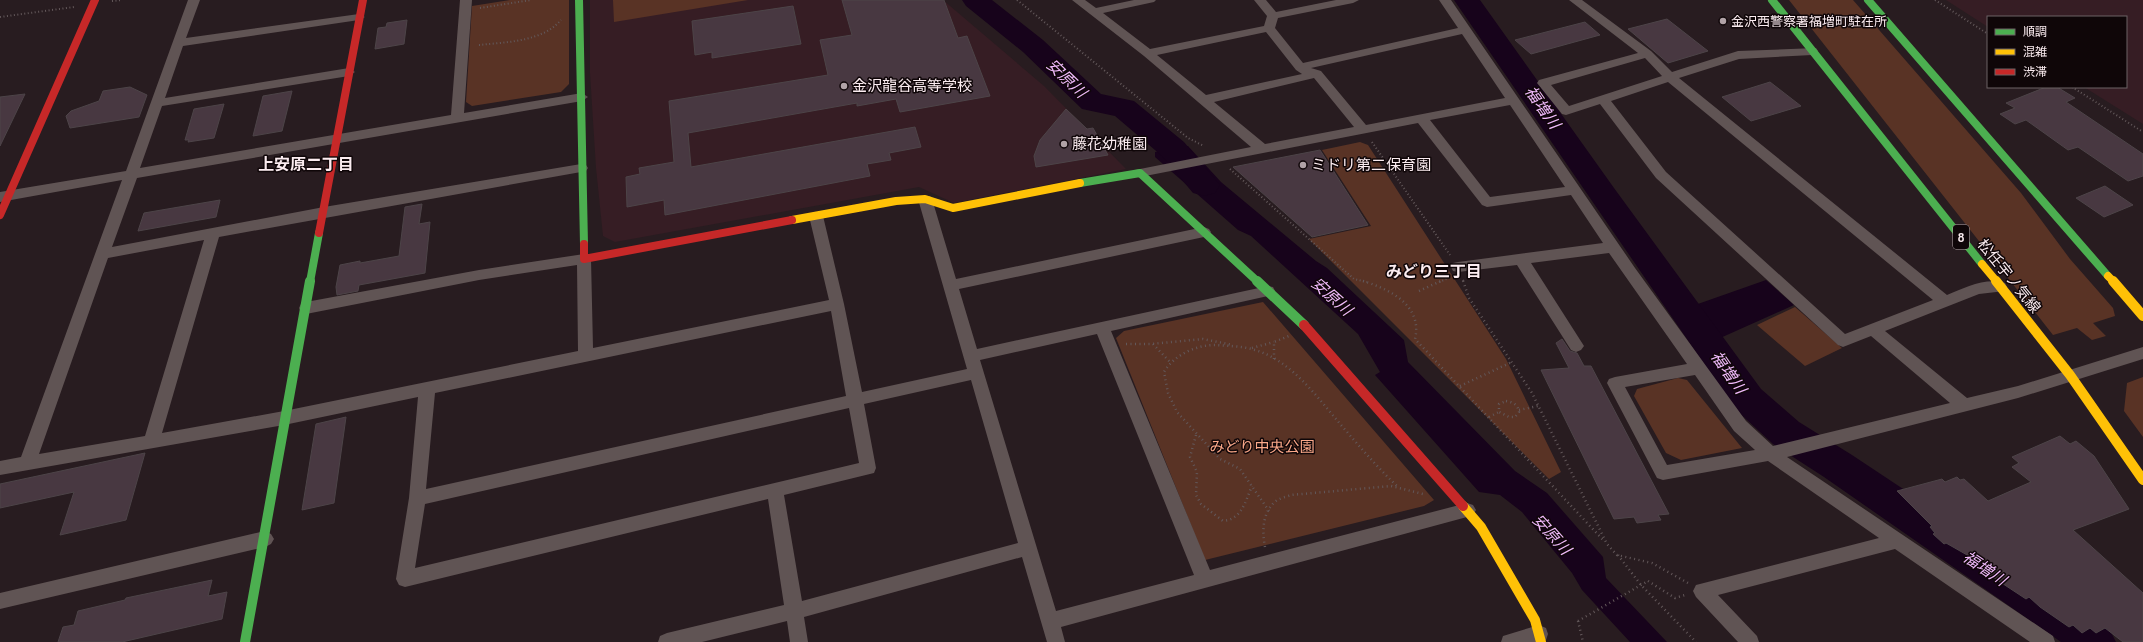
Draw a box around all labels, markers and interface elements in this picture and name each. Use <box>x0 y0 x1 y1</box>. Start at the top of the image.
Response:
place label: 金沢西警察署福増町駐在所 <box>1731 14 1887 30</box>
marker: 金沢西警察署福増町駐在所 <box>1718 16 1728 26</box>
legend <box>1987 16 2127 88</box>
text: 順調 <box>2023 25 2047 40</box>
text: 混雑 <box>2023 45 2047 60</box>
water label: 安原川 <box>1042 56 1091 104</box>
text: 渋滞 <box>2023 65 2047 80</box>
place label: 金沢龍谷高等学校 <box>852 77 972 96</box>
marker: 金沢龍谷高等学校 <box>839 81 849 91</box>
water label: 福増川 <box>1520 83 1564 135</box>
place label: 藤花幼稚園 <box>1072 135 1147 154</box>
marker: 藤花幼稚園 <box>1059 139 1069 149</box>
district label: 上安原二丁目 <box>258 156 354 175</box>
place label: ミドリ第二保育園 <box>1311 156 1431 175</box>
marker: ミドリ第二保育園 <box>1298 160 1308 170</box>
road number: 8 <box>1953 225 1969 249</box>
street label: 松任宇ノ気線 <box>1973 235 2044 317</box>
district label: みどり三丁目 <box>1386 263 1482 282</box>
water label: 安原川 <box>1307 274 1357 322</box>
water label: 福増川 <box>1706 348 1750 400</box>
park label: みどり中央公園 <box>1209 438 1315 457</box>
water label: 安原川 <box>1528 511 1575 561</box>
water label: 福増川 <box>1959 548 2011 592</box>

